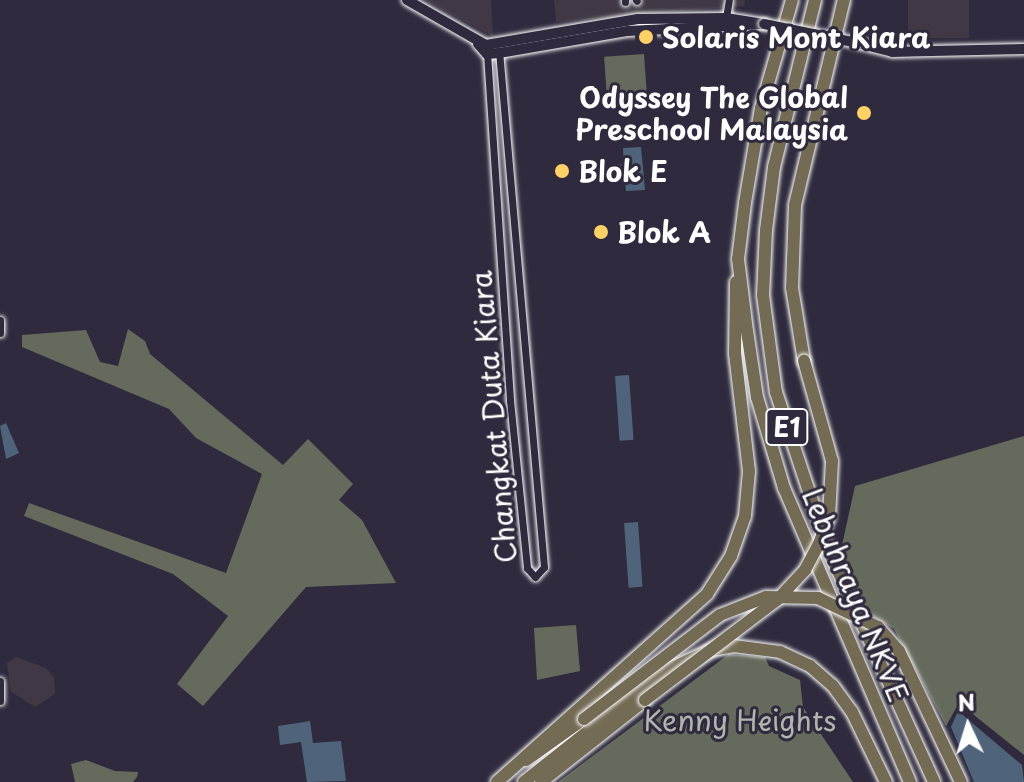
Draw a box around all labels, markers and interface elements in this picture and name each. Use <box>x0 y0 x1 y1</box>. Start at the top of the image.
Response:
place label: Solaris Mont Kiara <box>662 20 931 54</box>
marker: Solaris Mont Kiara <box>637 28 655 46</box>
place label: Odyssey The Global Preschool Malaysia <box>573 80 848 146</box>
marker: Odyssey The Global Preschool Malaysia <box>855 104 873 122</box>
place label: Blok E <box>578 154 668 188</box>
marker: Blok E <box>553 162 571 180</box>
place label: Blok A <box>617 215 712 249</box>
marker: Blok A <box>592 223 610 241</box>
street label: Changkat Duta Kiara <box>463 269 523 565</box>
road number: E1 <box>765 405 809 449</box>
street label: Lebuhraya NKVE <box>796 483 916 707</box>
text: N <box>956 684 976 719</box>
north arrow <box>928 686 1008 766</box>
park label: Kenny Heights <box>644 703 836 737</box>

